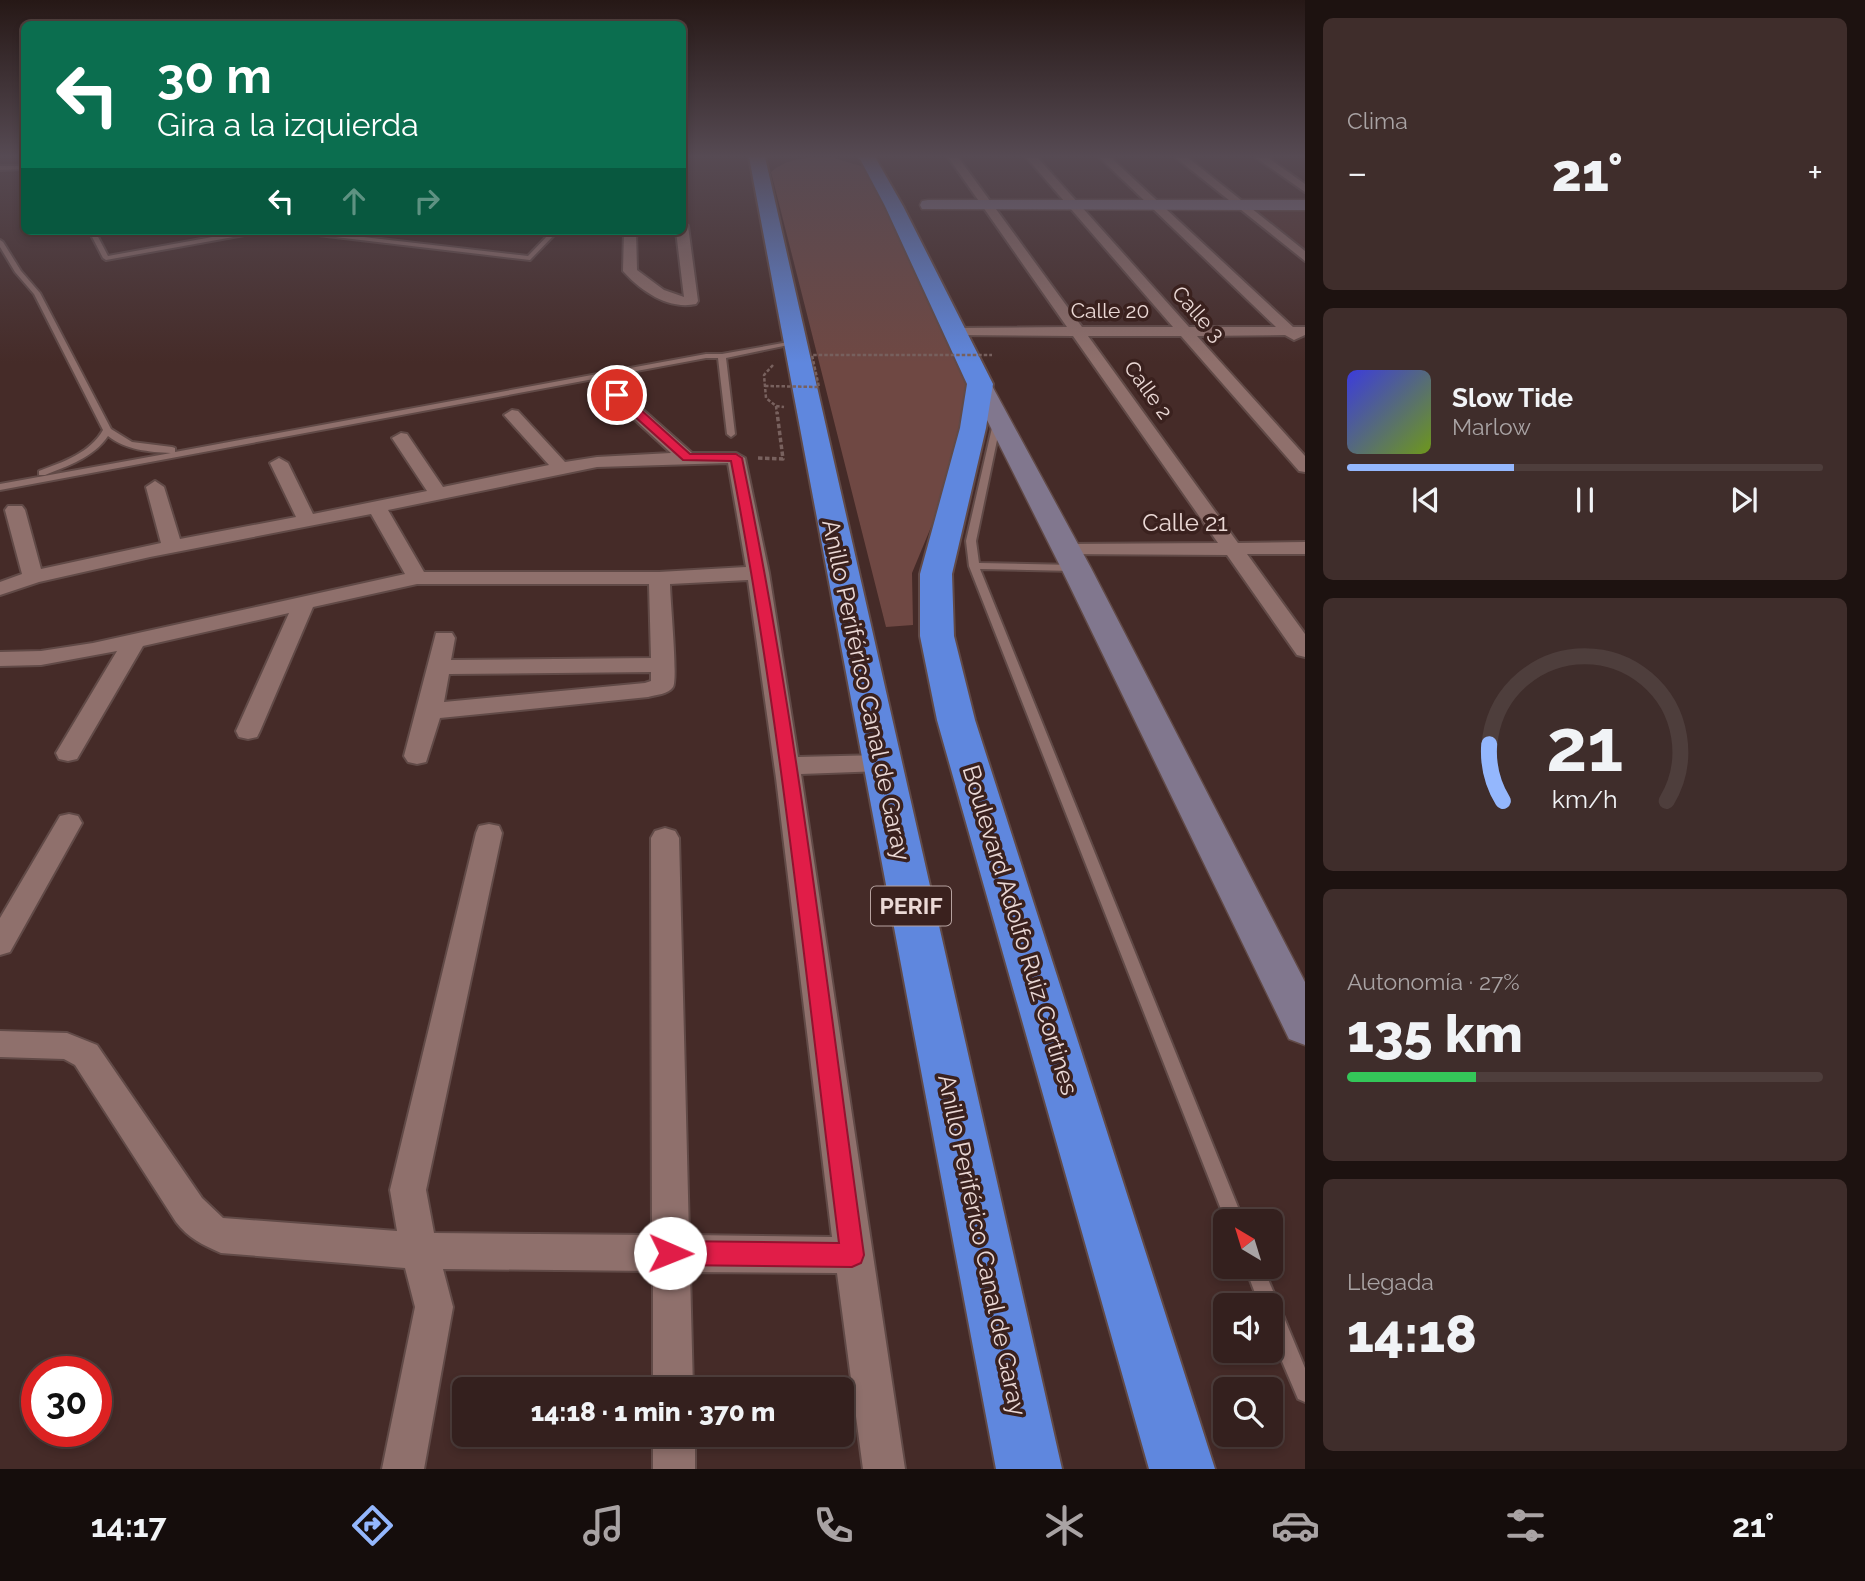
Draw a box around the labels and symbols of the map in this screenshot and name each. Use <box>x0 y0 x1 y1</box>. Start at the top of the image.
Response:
street label: Calle 3 <box>1167 281 1230 347</box>
street label: Calle 20 <box>1071 298 1149 323</box>
street label: Calle 2 <box>1119 356 1178 424</box>
pin <box>587 365 647 425</box>
street label: Calle 21 <box>1142 508 1228 537</box>
street label: Anillo Periférico Canal de Garay <box>816 517 917 863</box>
street label: Boulevard Adolfo Ruiz Cortines <box>956 761 1085 1098</box>
road number: PERIF <box>871 886 951 925</box>
street label: Anillo Periférico Canal de Garay <box>932 1072 1033 1418</box>
north arrow <box>1213 1209 1283 1279</box>
position arrow <box>633 1216 707 1290</box>
speed limit sign: 30 <box>21 1356 112 1447</box>

